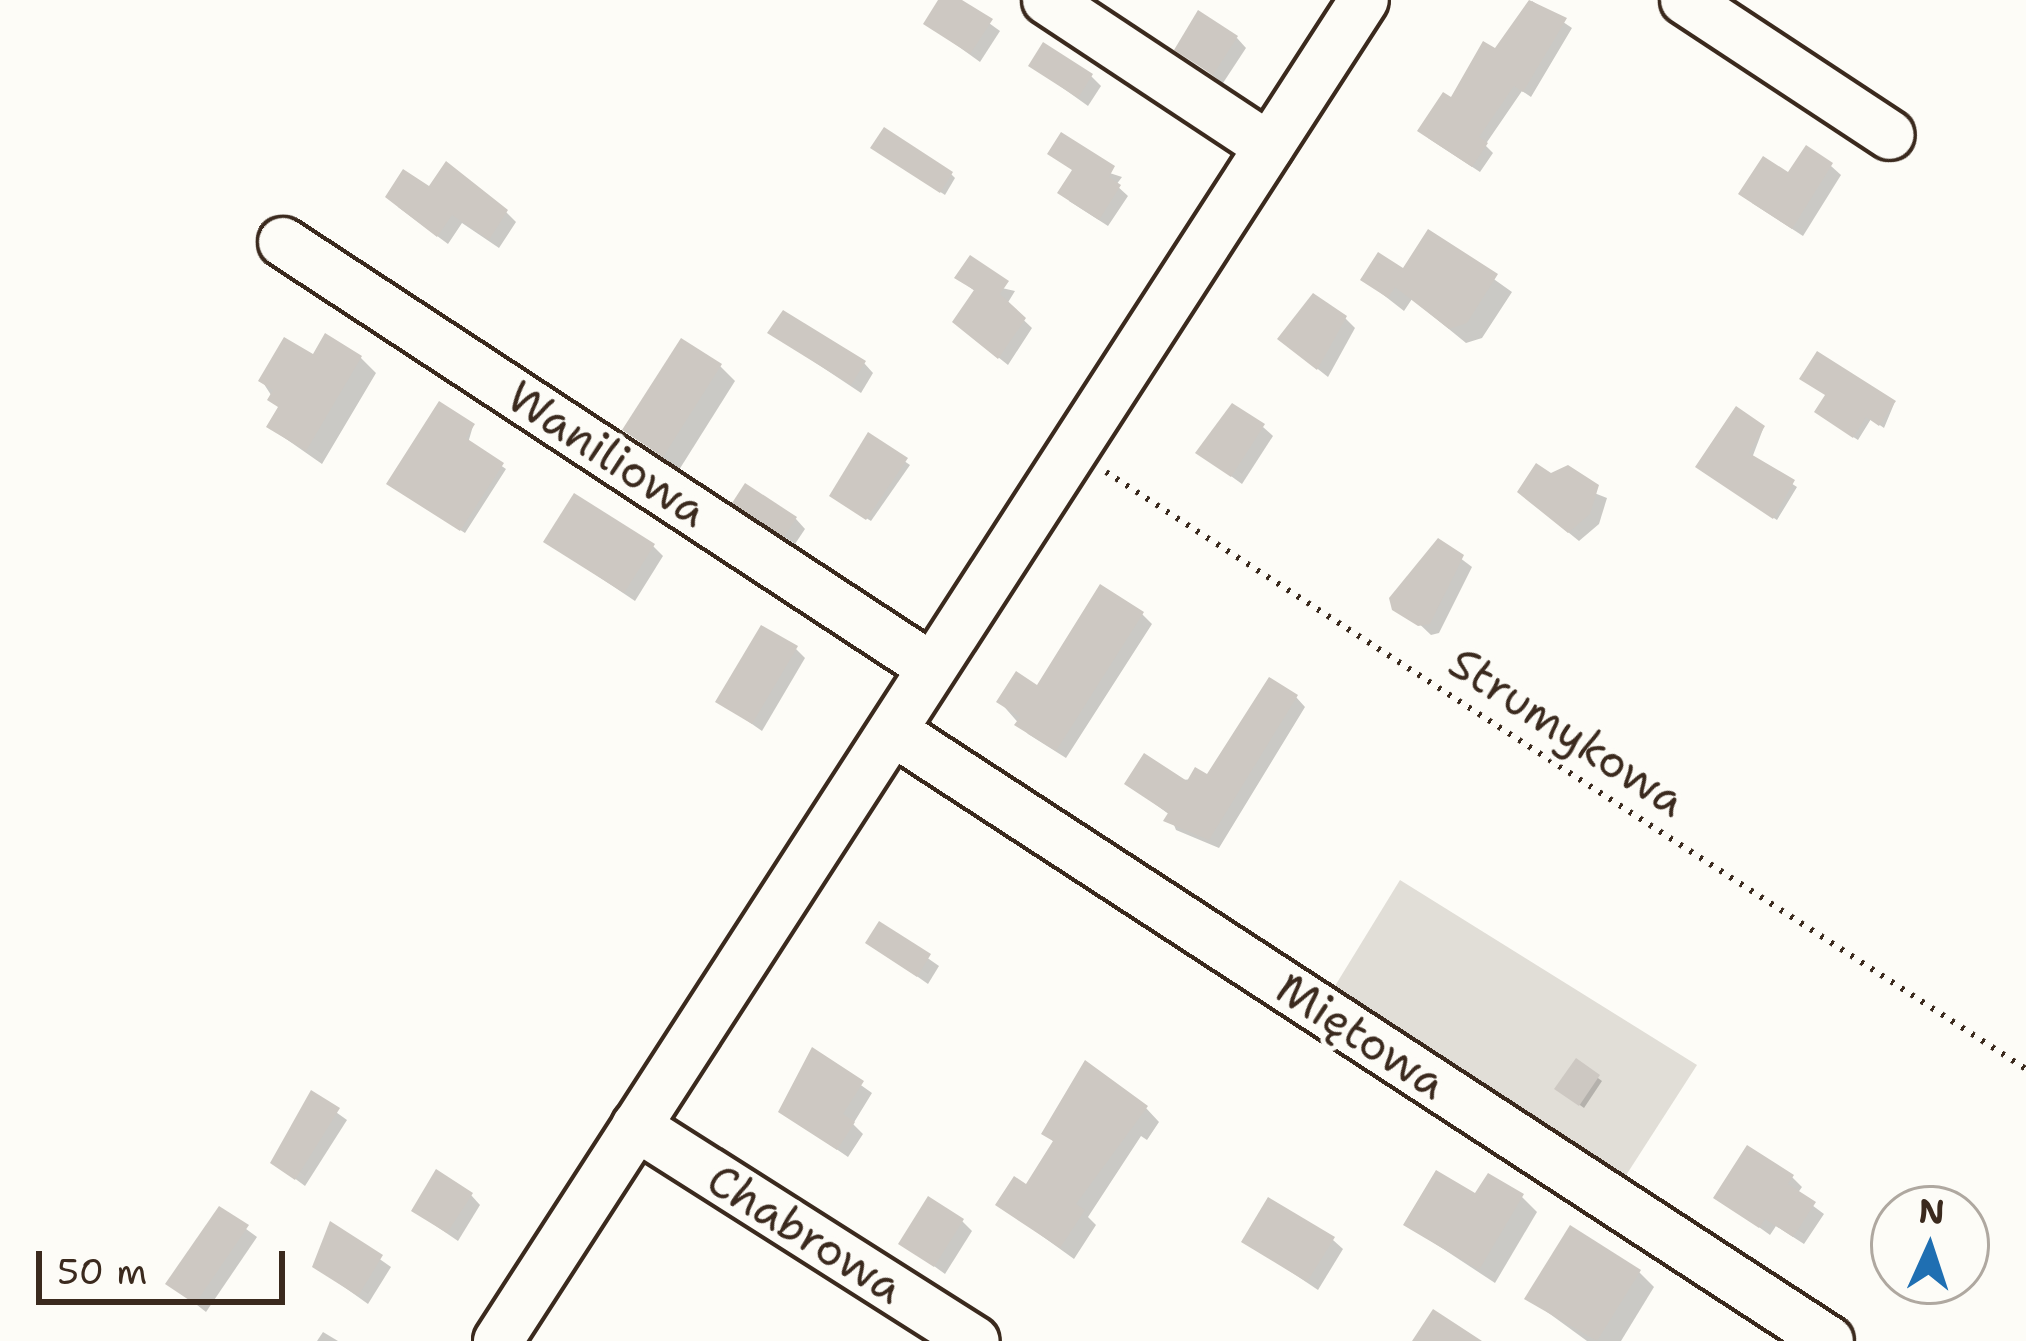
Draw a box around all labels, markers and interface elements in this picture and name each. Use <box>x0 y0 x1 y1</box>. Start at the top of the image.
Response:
street label: Waniliowa <box>497 369 717 539</box>
street label: Strumykowa <box>1439 636 1695 828</box>
street label: Miętowa <box>1266 961 1456 1111</box>
street label: Chabrowa <box>697 1153 913 1315</box>
north arrow <box>1870 1185 1990 1305</box>
text: N <box>1918 1188 1946 1235</box>
scale bar <box>42 1227 291 1301</box>
text: 50 m <box>57 1247 147 1296</box>

